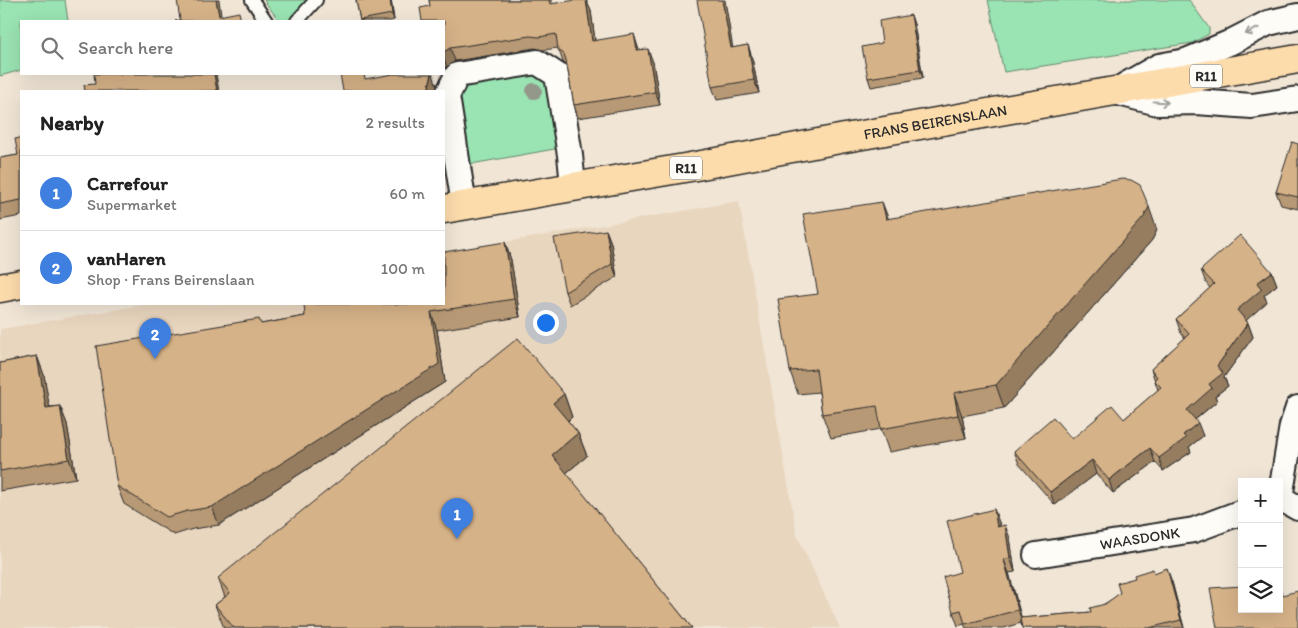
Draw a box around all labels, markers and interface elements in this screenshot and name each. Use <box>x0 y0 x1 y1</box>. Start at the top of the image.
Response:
search box <box>20 20 445 75</box>
one-way arrow <box>1245 27 1260 36</box>
icon: search <box>38 34 66 62</box>
text: Search here <box>78 36 173 59</box>
road number: R11 <box>1190 64 1222 88</box>
one-way arrow <box>1153 97 1169 107</box>
street label: FRANS BEIRENSLAAN <box>862 101 1008 144</box>
text: Nearby <box>40 110 104 135</box>
text: 2 results <box>365 113 425 132</box>
road number: R11 <box>670 156 702 180</box>
text: Carrefour <box>87 172 168 195</box>
text: 1 <box>52 184 60 203</box>
text: 60 m <box>390 184 425 203</box>
text: Supermarket <box>87 195 177 214</box>
text: vanHaren <box>87 247 166 270</box>
text: 2 <box>52 259 60 278</box>
text: 100 m <box>381 259 425 278</box>
text: Shop · Frans Beirenslaan <box>87 270 255 289</box>
your location <box>533 310 559 336</box>
pin: 2 <box>139 318 171 359</box>
map controls <box>1238 478 1283 613</box>
button: + <box>1238 478 1283 523</box>
pin: 1 <box>441 498 473 539</box>
street label: WAASDONK <box>1098 523 1182 554</box>
button: − <box>1238 523 1283 568</box>
button: layers <box>1238 568 1283 613</box>

